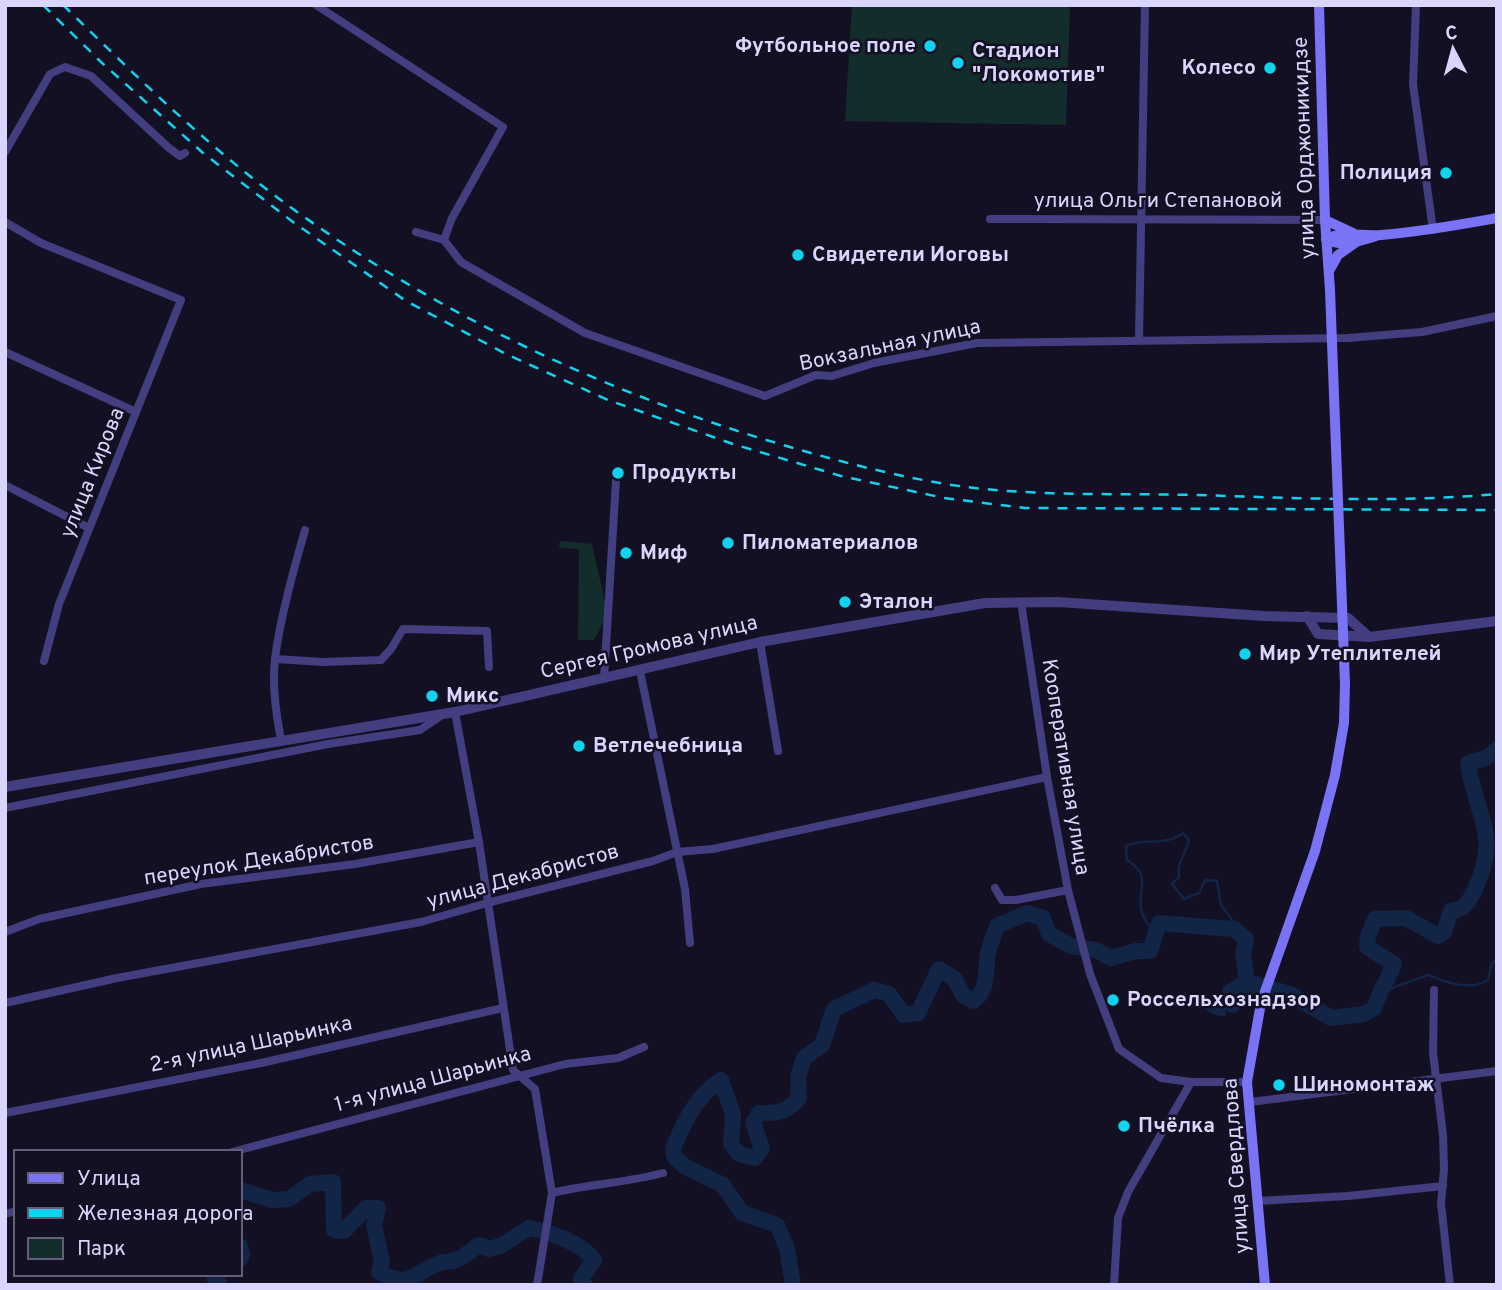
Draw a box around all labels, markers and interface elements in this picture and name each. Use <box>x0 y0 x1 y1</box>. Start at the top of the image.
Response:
north arrow <box>1418 14 1488 84</box>
text: С <box>1444 22 1459 47</box>
place label: Футбольное поле <box>735 33 916 60</box>
street label: улица Орджоникидзе <box>1288 36 1322 260</box>
marker: Футбольное поле <box>922 38 938 54</box>
place label: Стадион "Локомотив" <box>972 38 1105 89</box>
marker: Стадион "Локомотив" <box>950 55 966 71</box>
place label: Колесо <box>1182 55 1256 82</box>
marker: Колесо <box>1262 60 1278 76</box>
place label: Полиция <box>1340 160 1432 187</box>
marker: Полиция <box>1438 165 1454 181</box>
street label: улица Ольги Степановой <box>1034 188 1282 215</box>
place label: Свидетели Иоговы <box>812 242 1009 269</box>
marker: Свидетели Иоговы <box>790 247 806 263</box>
street label: Вокзальная улица <box>797 314 983 378</box>
street label: улица Кирова <box>55 404 131 542</box>
place label: Продукты <box>632 460 737 487</box>
marker: Продукты <box>610 465 626 481</box>
place label: Пиломатериалов <box>742 530 918 557</box>
marker: Пиломатериалов <box>720 535 736 551</box>
place label: Миф <box>640 540 688 567</box>
marker: Миф <box>618 545 634 561</box>
place label: Эталон <box>859 589 933 616</box>
marker: Эталон <box>837 594 853 610</box>
street label: Сергея Громова улица <box>538 610 760 686</box>
place label: Мир Утеплителей <box>1259 641 1442 668</box>
marker: Мир Утеплителей <box>1237 646 1253 662</box>
street label: Кооперативная улица <box>1035 657 1095 877</box>
place label: Микс <box>446 683 499 710</box>
marker: Микс <box>424 688 440 704</box>
place label: Ветлечебница <box>593 733 743 760</box>
marker: Ветлечебница <box>571 738 587 754</box>
street label: переулок Декабристов <box>142 829 376 893</box>
street label: улица Декабристов <box>424 838 622 916</box>
place label: Россельхознадзор <box>1127 987 1321 1014</box>
marker: Россельхознадзор <box>1105 992 1121 1008</box>
street label: 2-я улица Шарьинка <box>147 1010 355 1080</box>
street label: 1-я улица Шарьинка <box>332 1041 534 1119</box>
place label: Шиномонтаж <box>1293 1072 1434 1099</box>
street label: улица Свердлова <box>1217 1077 1257 1255</box>
marker: Шиномонтаж <box>1271 1077 1287 1093</box>
place label: Пчёлка <box>1138 1113 1215 1140</box>
marker: Пчёлка <box>1116 1118 1132 1134</box>
legend <box>14 1150 242 1276</box>
text: Улица <box>77 1166 141 1193</box>
text: Железная дорога <box>77 1201 253 1228</box>
text: Парк <box>77 1236 126 1263</box>

